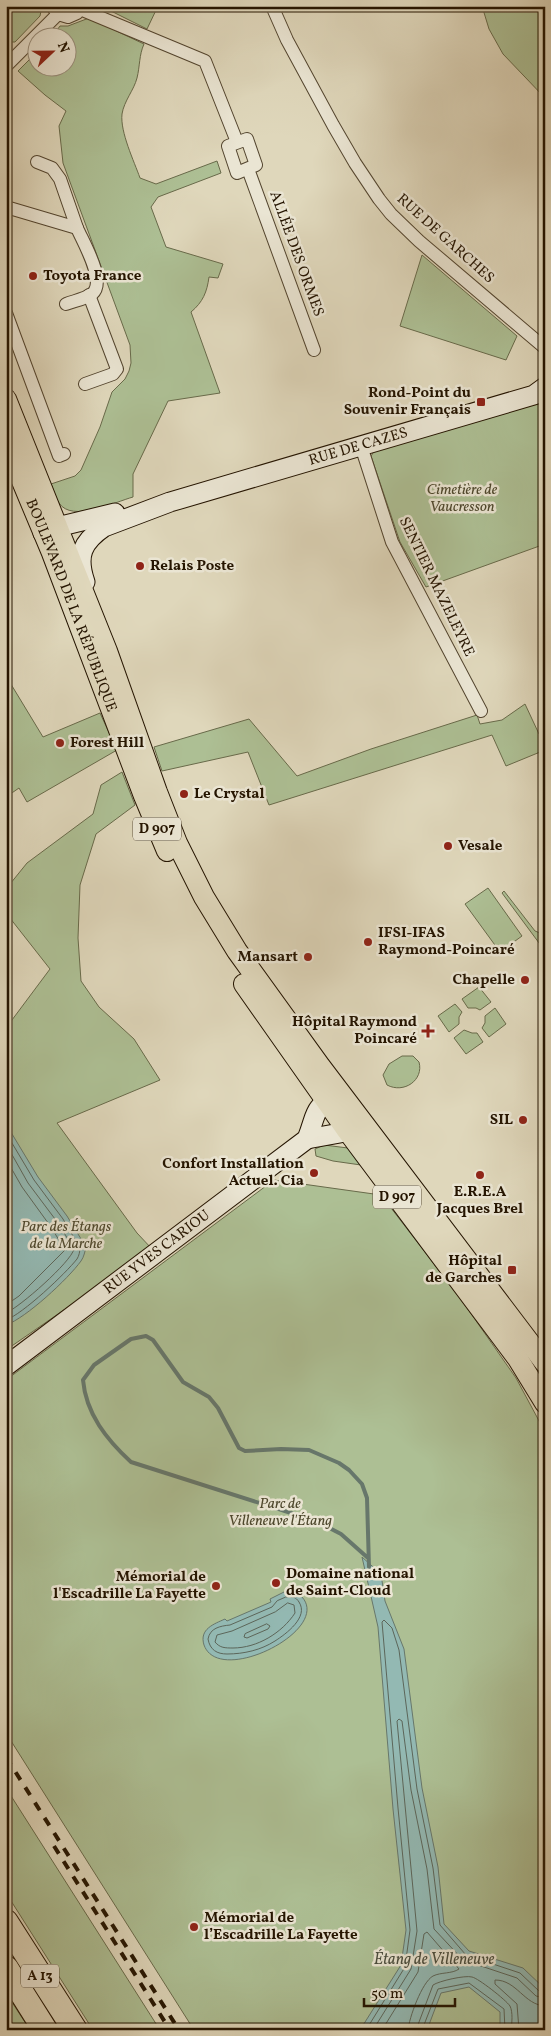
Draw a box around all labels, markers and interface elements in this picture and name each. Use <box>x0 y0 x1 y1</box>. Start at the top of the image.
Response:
north arrow <box>28 28 78 78</box>
text: N <box>52 39 73 56</box>
street label: ALLÉE DES ORMES <box>264 188 328 320</box>
street label: RUE DE GARCHES <box>391 189 499 289</box>
place label: Toyota France <box>43 266 142 287</box>
marker: Toyota France <box>27 270 39 282</box>
place label: Rond-Point du Souvenir Français <box>344 383 471 421</box>
marker: Rond-Point du Souvenir Français <box>475 396 487 408</box>
street label: RUE DE CAZES <box>306 422 410 471</box>
park label: Cimetière de Vaucresson <box>427 480 498 518</box>
street label: BOULEVARD DE LA RÉPUBLIQUE <box>20 496 122 715</box>
street label: SENTIER MAZELEYRE <box>393 514 479 660</box>
place label: Relais Poste <box>150 556 235 577</box>
marker: Relais Poste <box>134 560 146 572</box>
place label: Forest Hill <box>70 733 144 754</box>
marker: Forest Hill <box>54 737 66 749</box>
place label: Le Crystal <box>194 784 265 805</box>
marker: Le Crystal <box>178 788 190 800</box>
road number: D 907 <box>133 818 181 841</box>
place label: Vesale <box>458 836 503 857</box>
marker: Vesale <box>442 840 454 852</box>
place label: IFSI-IFAS Raymond-Poincaré <box>378 923 515 961</box>
marker: IFSI-IFAS Raymond-Poincaré <box>362 936 374 948</box>
place label: Mansart <box>238 947 298 968</box>
marker: Mansart <box>302 951 314 963</box>
place label: Chapelle <box>452 970 515 991</box>
marker: Chapelle <box>519 974 531 986</box>
place label: Hôpital Raymond Poincaré <box>292 1012 417 1050</box>
marker: Hôpital Raymond Poincaré <box>421 1024 435 1038</box>
place label: SIL <box>490 1110 513 1131</box>
marker: SIL <box>517 1114 529 1126</box>
place label: Confort Installation Actuel. Cia <box>162 1154 304 1192</box>
marker: Confort Installation Actuel. Cia <box>308 1167 320 1179</box>
marker: E.R.E.A Jacques Brel <box>474 1169 486 1181</box>
place label: E.R.E.A Jacques Brel <box>436 1182 523 1220</box>
road number: D 907 <box>373 1186 421 1208</box>
street label: RUE YVES CARIOU <box>99 1205 215 1299</box>
park label: Parc des Étangs de la Marche <box>21 1217 112 1255</box>
place label: Hôpital de Garches <box>425 1251 502 1289</box>
marker: Hôpital de Garches <box>506 1264 518 1276</box>
park label: Parc de Villeneuve l'Étang <box>228 1494 332 1532</box>
place label: Domaine national de Saint-Cloud <box>286 1564 414 1602</box>
place label: Mémorial de l'Escadrille La Fayette <box>53 1567 206 1605</box>
marker: Domaine national de Saint-Cloud <box>270 1577 282 1589</box>
marker: Mémorial de l'Escadrille La Fayette <box>210 1580 222 1592</box>
place label: Mémorial de l’Escadrille La Fayette <box>204 1908 358 1946</box>
marker: Mémorial de l’Escadrille La Fayette <box>188 1921 200 1933</box>
water label: Étang de Villeneuve <box>374 1949 495 1971</box>
road number: A 13 <box>21 1964 59 1988</box>
scale bar <box>364 1976 455 2008</box>
text: 50 m <box>371 1984 403 2005</box>

